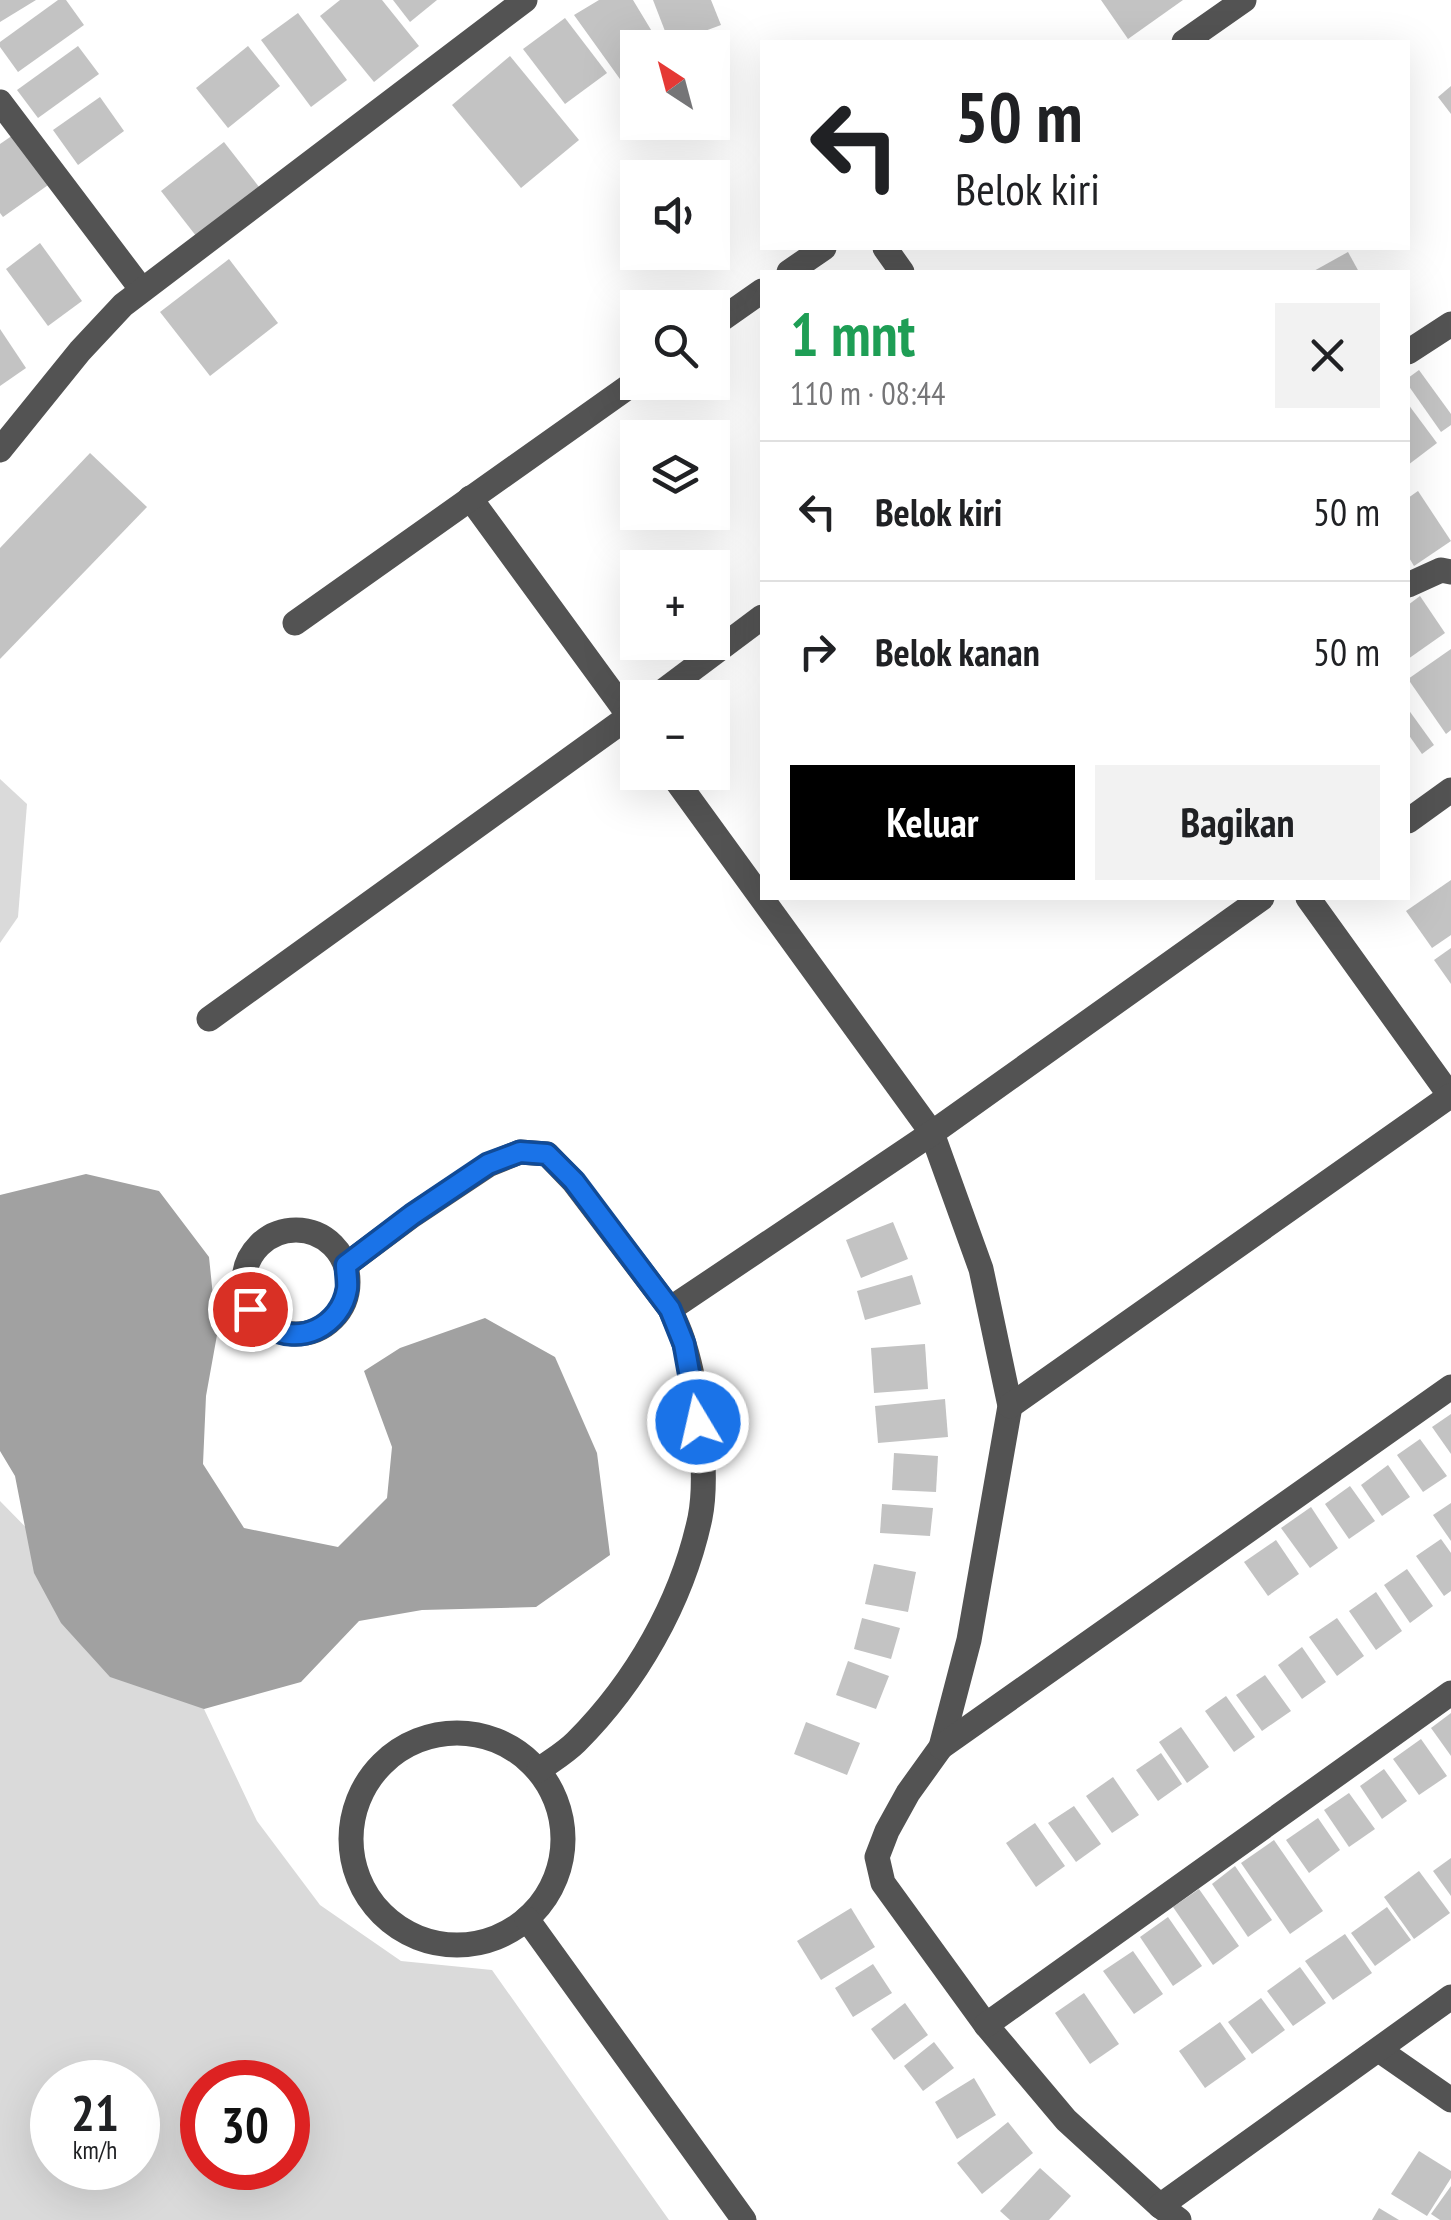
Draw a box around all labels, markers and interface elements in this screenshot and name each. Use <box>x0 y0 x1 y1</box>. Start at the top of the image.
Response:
north arrow <box>620 30 730 140</box>
map controls <box>620 30 730 790</box>
text: 50 m <box>955 71 1083 161</box>
icon: left <box>790 80 920 210</box>
text: Belok kiri <box>955 159 1100 217</box>
button: sound <box>620 160 730 270</box>
button: search <box>620 290 730 400</box>
text: 1 mnt <box>790 295 915 373</box>
button: close <box>1275 303 1380 408</box>
text: 110 m · 08:44 <box>790 372 945 414</box>
button: layers <box>620 420 730 530</box>
icon: left <box>790 484 845 539</box>
text: Belok kiri <box>875 487 1002 536</box>
text: 50 m <box>1313 487 1380 536</box>
button: + <box>620 550 730 660</box>
icon: right <box>790 624 845 679</box>
text: Belok kanan <box>875 627 1040 676</box>
text: 50 m <box>1313 627 1380 676</box>
button: − <box>620 680 730 790</box>
button: Keluar <box>790 765 1075 880</box>
button: Bagikan <box>1095 765 1380 880</box>
pin <box>208 1267 293 1352</box>
icon: arrive <box>223 1282 278 1337</box>
position arrow <box>646 1370 750 1474</box>
speed limit sign: 30 <box>180 2060 310 2190</box>
text: 21 <box>71 2080 119 2145</box>
text: km/h <box>73 2134 117 2166</box>

